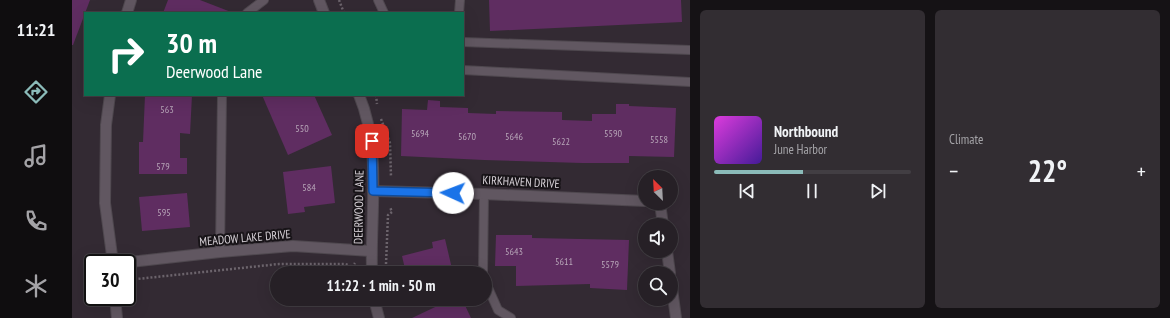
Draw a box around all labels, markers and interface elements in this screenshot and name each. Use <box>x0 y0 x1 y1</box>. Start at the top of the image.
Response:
text: 11:21 <box>17 18 55 41</box>
text: 30 m <box>166 24 217 61</box>
icon: right <box>100 28 152 80</box>
text: Deerwood Lane <box>166 60 262 83</box>
icon: directions <box>22 78 50 106</box>
house number: 563 <box>160 103 174 116</box>
house number: 550 <box>295 122 309 135</box>
text: Northbound <box>774 122 838 141</box>
pin <box>355 124 389 158</box>
house number: 5694 <box>411 127 430 140</box>
house number: 5590 <box>604 127 623 140</box>
icon: arrive <box>361 130 383 152</box>
house number: 5670 <box>458 130 477 143</box>
house number: 5646 <box>505 130 524 143</box>
text: Climate <box>949 131 983 148</box>
house number: 5558 <box>650 133 668 146</box>
house number: 5622 <box>552 135 570 148</box>
text: June Harbor <box>774 141 827 158</box>
icon: music <box>22 142 50 170</box>
text: 22° <box>1028 151 1067 190</box>
text: − <box>949 157 958 185</box>
text: + <box>1137 157 1146 185</box>
house number: 579 <box>156 160 170 173</box>
street label: DEERWOOD LANE <box>350 170 367 244</box>
north arrow <box>638 170 678 210</box>
map controls <box>638 170 678 306</box>
position arrow <box>432 172 474 214</box>
street label: KIRKHAVEN DRIVE <box>482 172 560 191</box>
icon: previous <box>736 180 758 202</box>
icon: pause <box>801 180 823 202</box>
icon: next <box>867 180 889 202</box>
house number: 584 <box>302 181 316 194</box>
house number: 595 <box>157 206 171 219</box>
icon: phone <box>22 207 50 235</box>
button: sound <box>638 218 678 258</box>
street label: MEADOW LAKE DRIVE <box>199 226 291 249</box>
house number: 5643 <box>505 245 523 258</box>
speed limit sign: 30 <box>84 254 136 306</box>
house number: 5611 <box>555 255 573 268</box>
house number: 5579 <box>601 258 619 271</box>
button: search <box>638 266 678 306</box>
icon: climate <box>22 272 50 300</box>
text: 11:22 · 1 min · 50 m <box>327 276 435 295</box>

